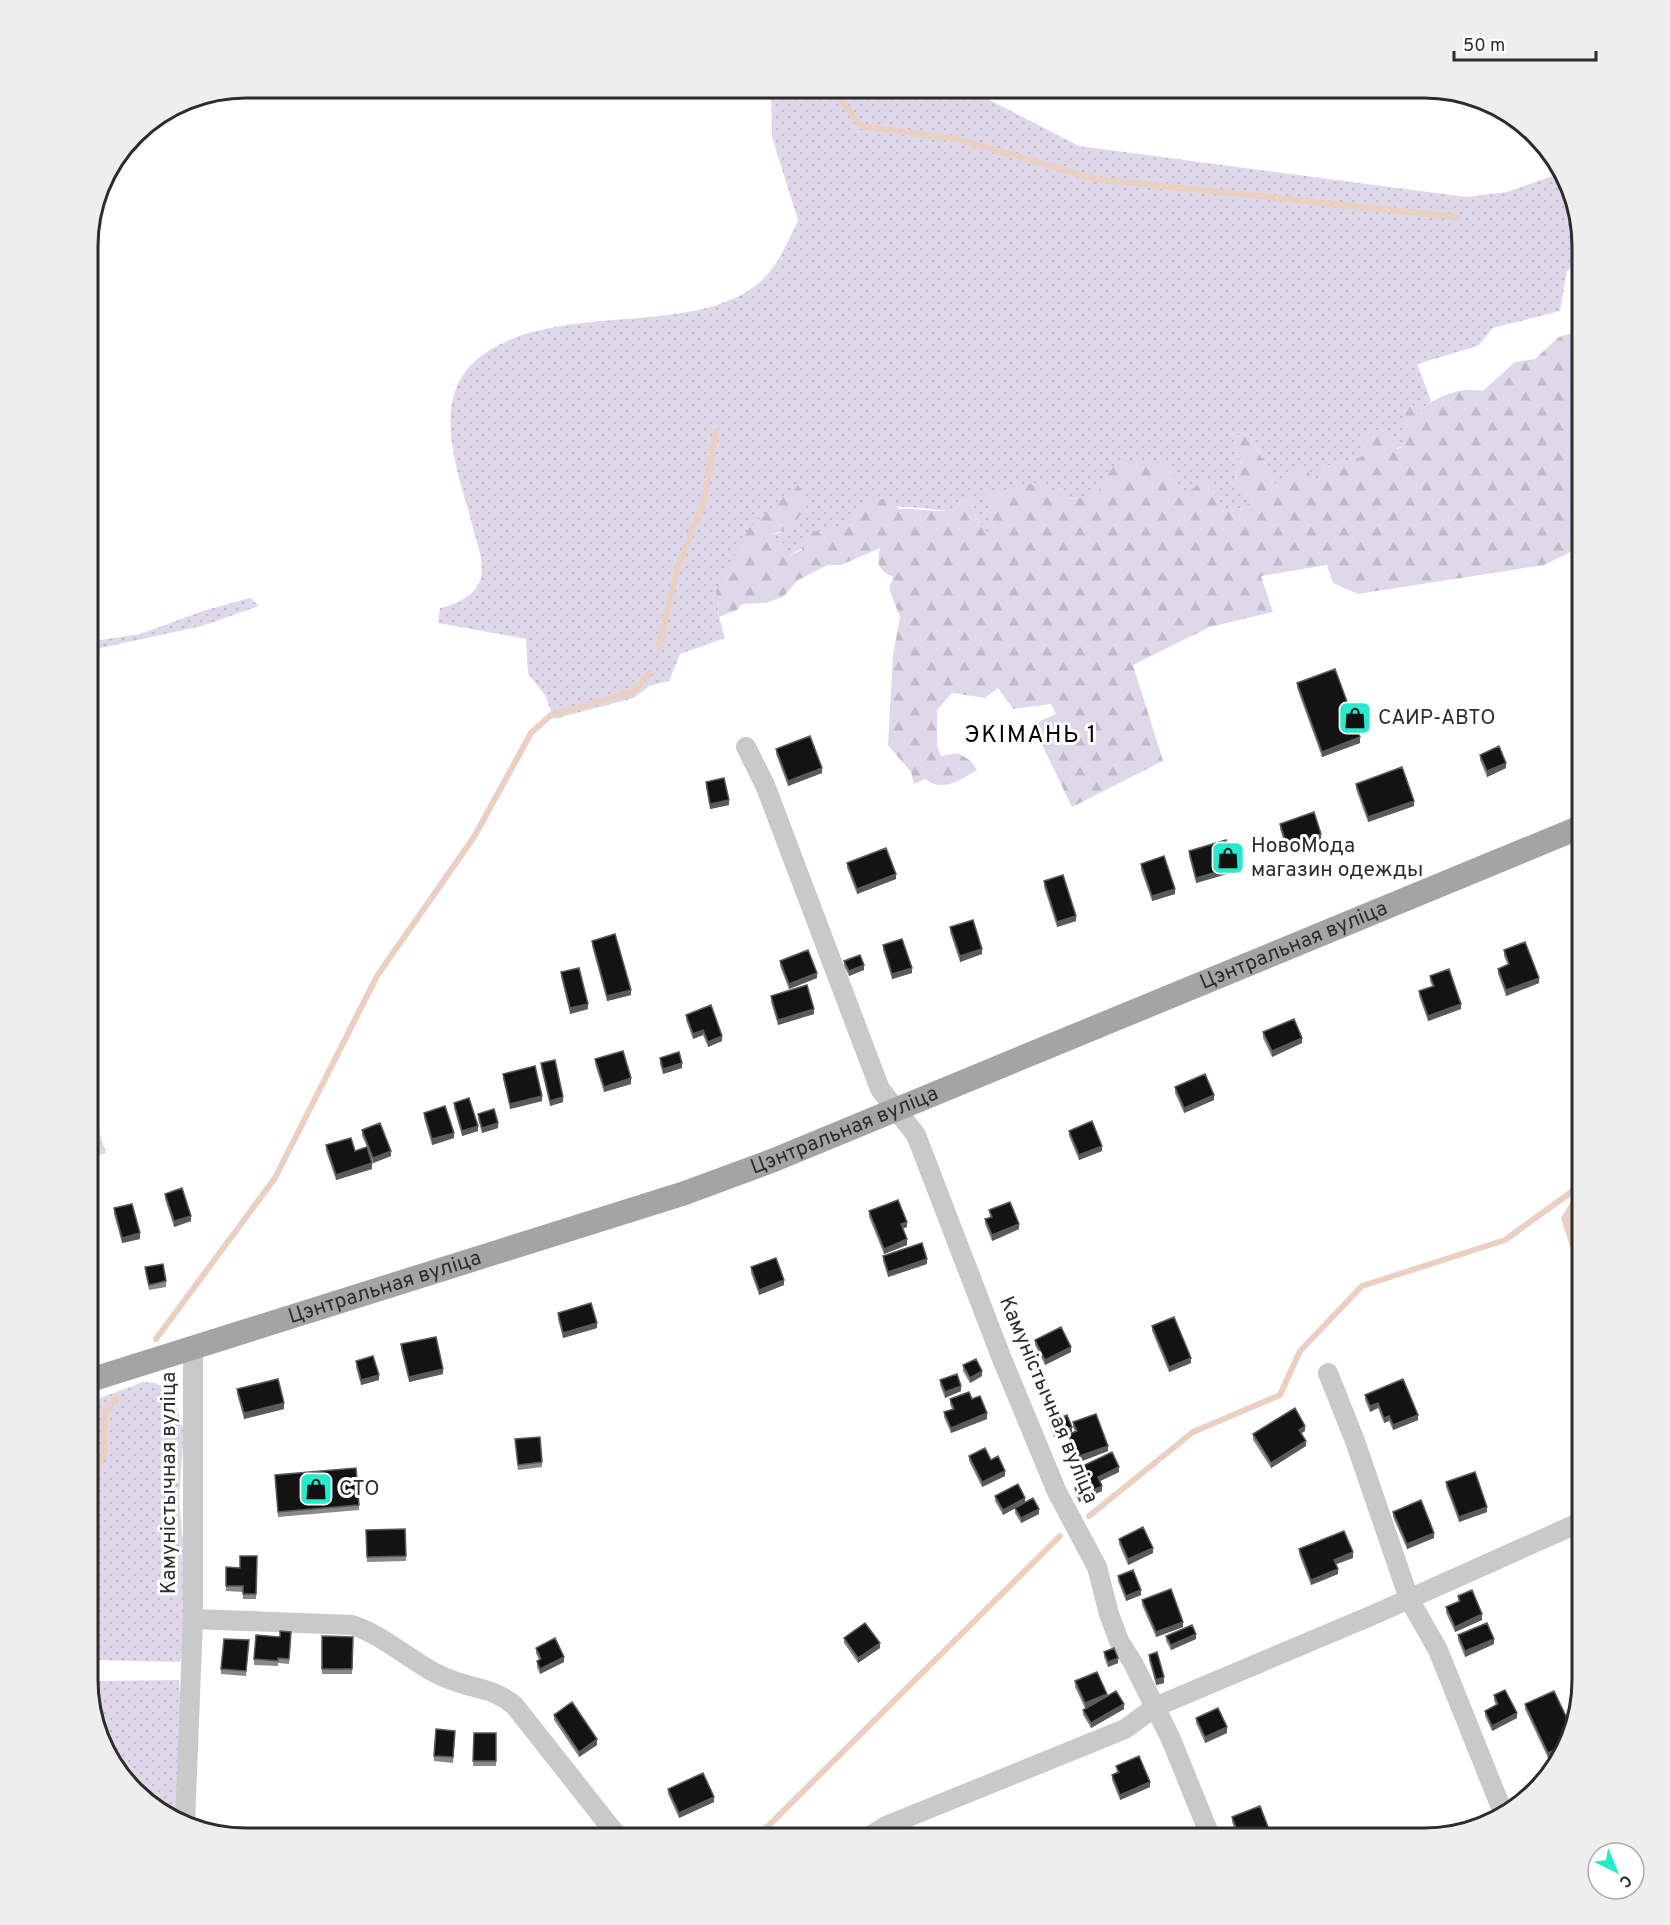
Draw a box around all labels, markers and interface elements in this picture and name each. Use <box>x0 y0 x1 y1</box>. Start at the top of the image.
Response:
scale bar <box>1454 24 1596 62</box>
text: 50 m <box>1463 35 1505 58</box>
shop icon: САИР-АВТО <box>1337 700 1373 736</box>
place label: САИР-АВТО <box>1378 705 1496 732</box>
district label: ЭКІМАНЬ 1 <box>964 721 1098 751</box>
place label: НовоМода магазин одежды <box>1251 833 1423 884</box>
shop icon: НовоМода магазин одежды <box>1210 840 1246 876</box>
street label: Цэнтральная вуліца <box>1196 895 1392 996</box>
street label: Цэнтральная вуліца <box>747 1080 942 1181</box>
street label: Цэнтральная вуліца <box>285 1244 484 1330</box>
street label: Камуністычная вуліца <box>992 1292 1104 1508</box>
street label: Камуністычная вуліца <box>156 1372 183 1594</box>
shop icon: СТО <box>298 1471 334 1507</box>
place label: СТО <box>339 1476 380 1503</box>
north arrow <box>1586 1841 1646 1901</box>
text: С <box>1614 1870 1635 1891</box>

